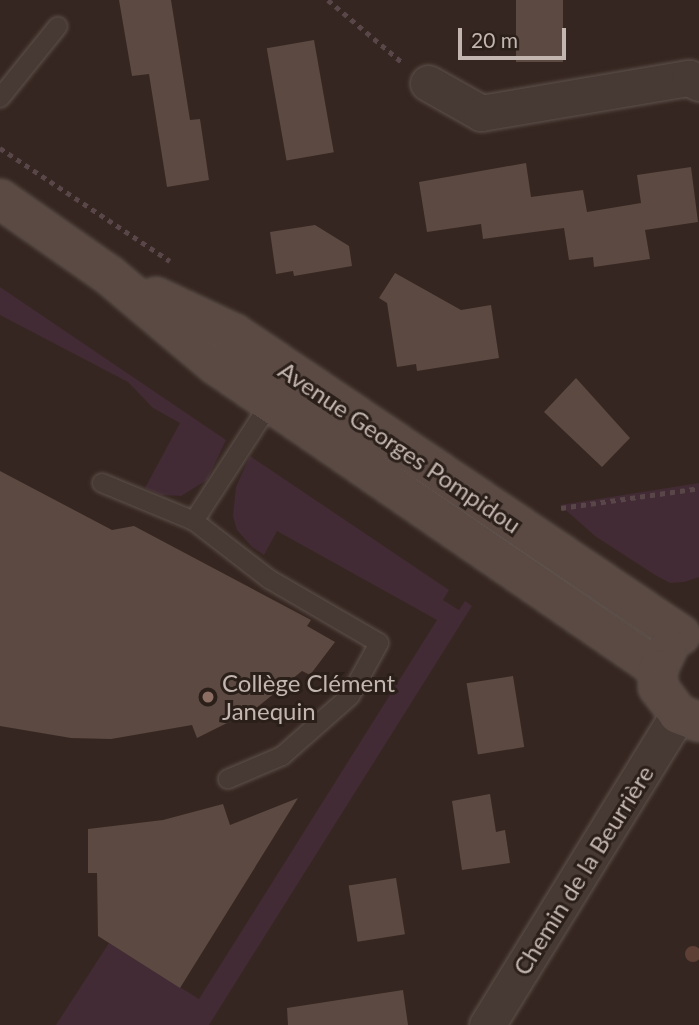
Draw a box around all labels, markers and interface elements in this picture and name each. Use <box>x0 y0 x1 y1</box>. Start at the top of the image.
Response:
scale bar <box>461 14 570 58</box>
text: 20 m <box>471 27 518 52</box>
street label: Avenue Georges Pompidou <box>273 355 527 539</box>
place label: Collège Clément Janequin <box>222 669 395 725</box>
marker: Collège Clément Janequin <box>200 689 216 705</box>
street label: Chemin de la Beurrière <box>507 760 659 980</box>

